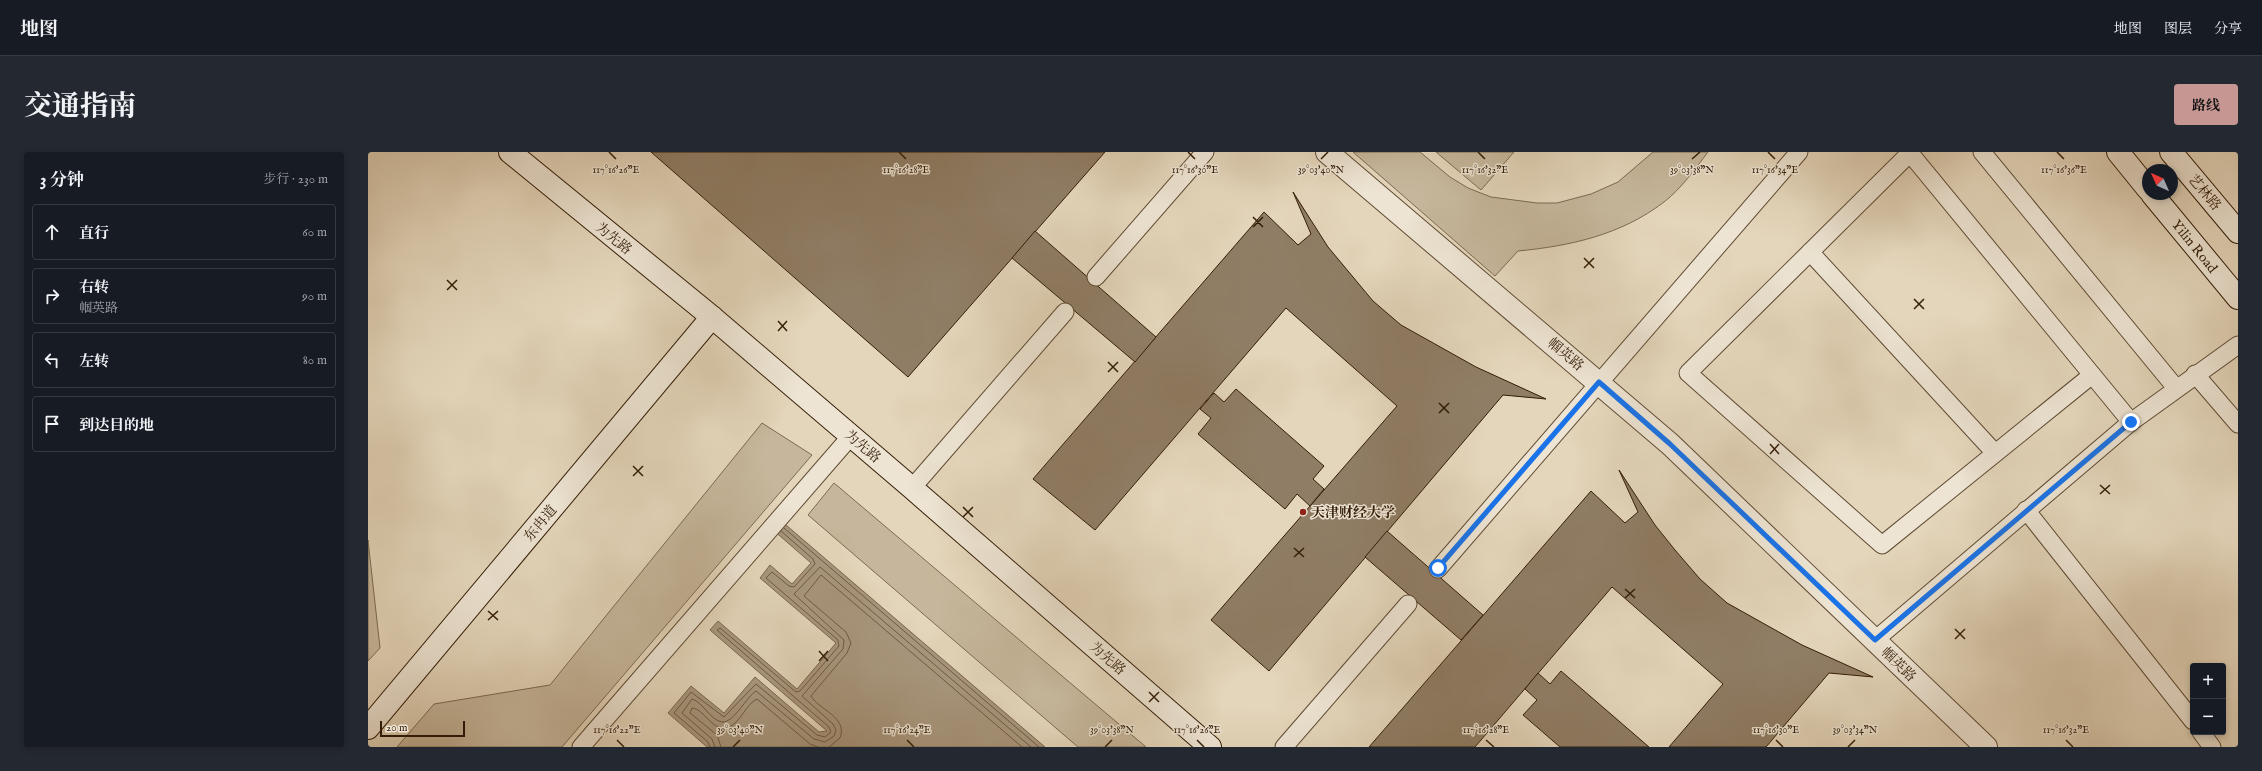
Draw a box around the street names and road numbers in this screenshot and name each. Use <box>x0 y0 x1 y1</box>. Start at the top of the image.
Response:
street label: 艺林路 <box>2184 171 2225 215</box>
street label: Yilin Road <box>2167 216 2221 277</box>
street label: 为先路 <box>591 219 635 259</box>
street label: 帼英路 <box>1543 334 1587 375</box>
street label: 为先路 <box>840 426 884 467</box>
street label: 东冉道 <box>520 502 561 546</box>
street label: 为先路 <box>1086 638 1129 679</box>
street label: 帼英路 <box>1877 644 1920 686</box>

